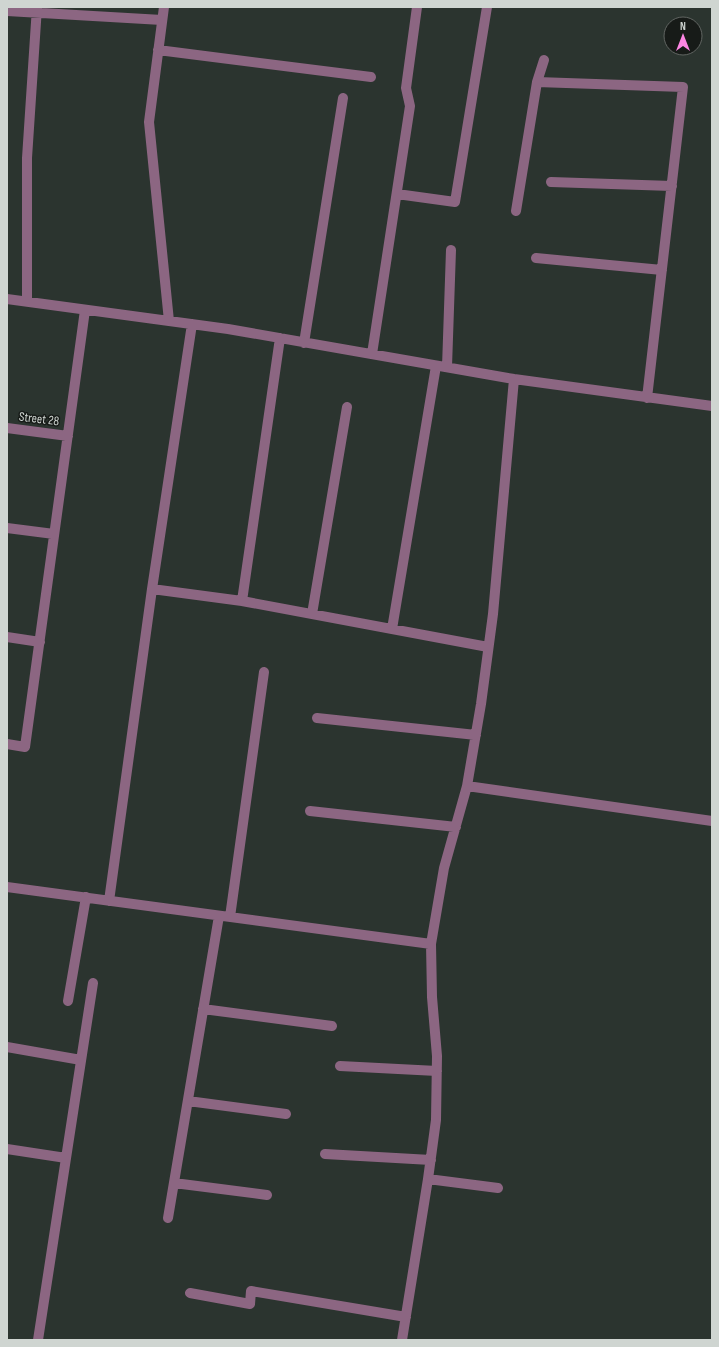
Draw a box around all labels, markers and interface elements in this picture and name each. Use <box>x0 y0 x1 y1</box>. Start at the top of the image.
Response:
north arrow <box>663 16 703 56</box>
text: N <box>680 20 686 33</box>
street label: Street 28 <box>18 409 60 429</box>

